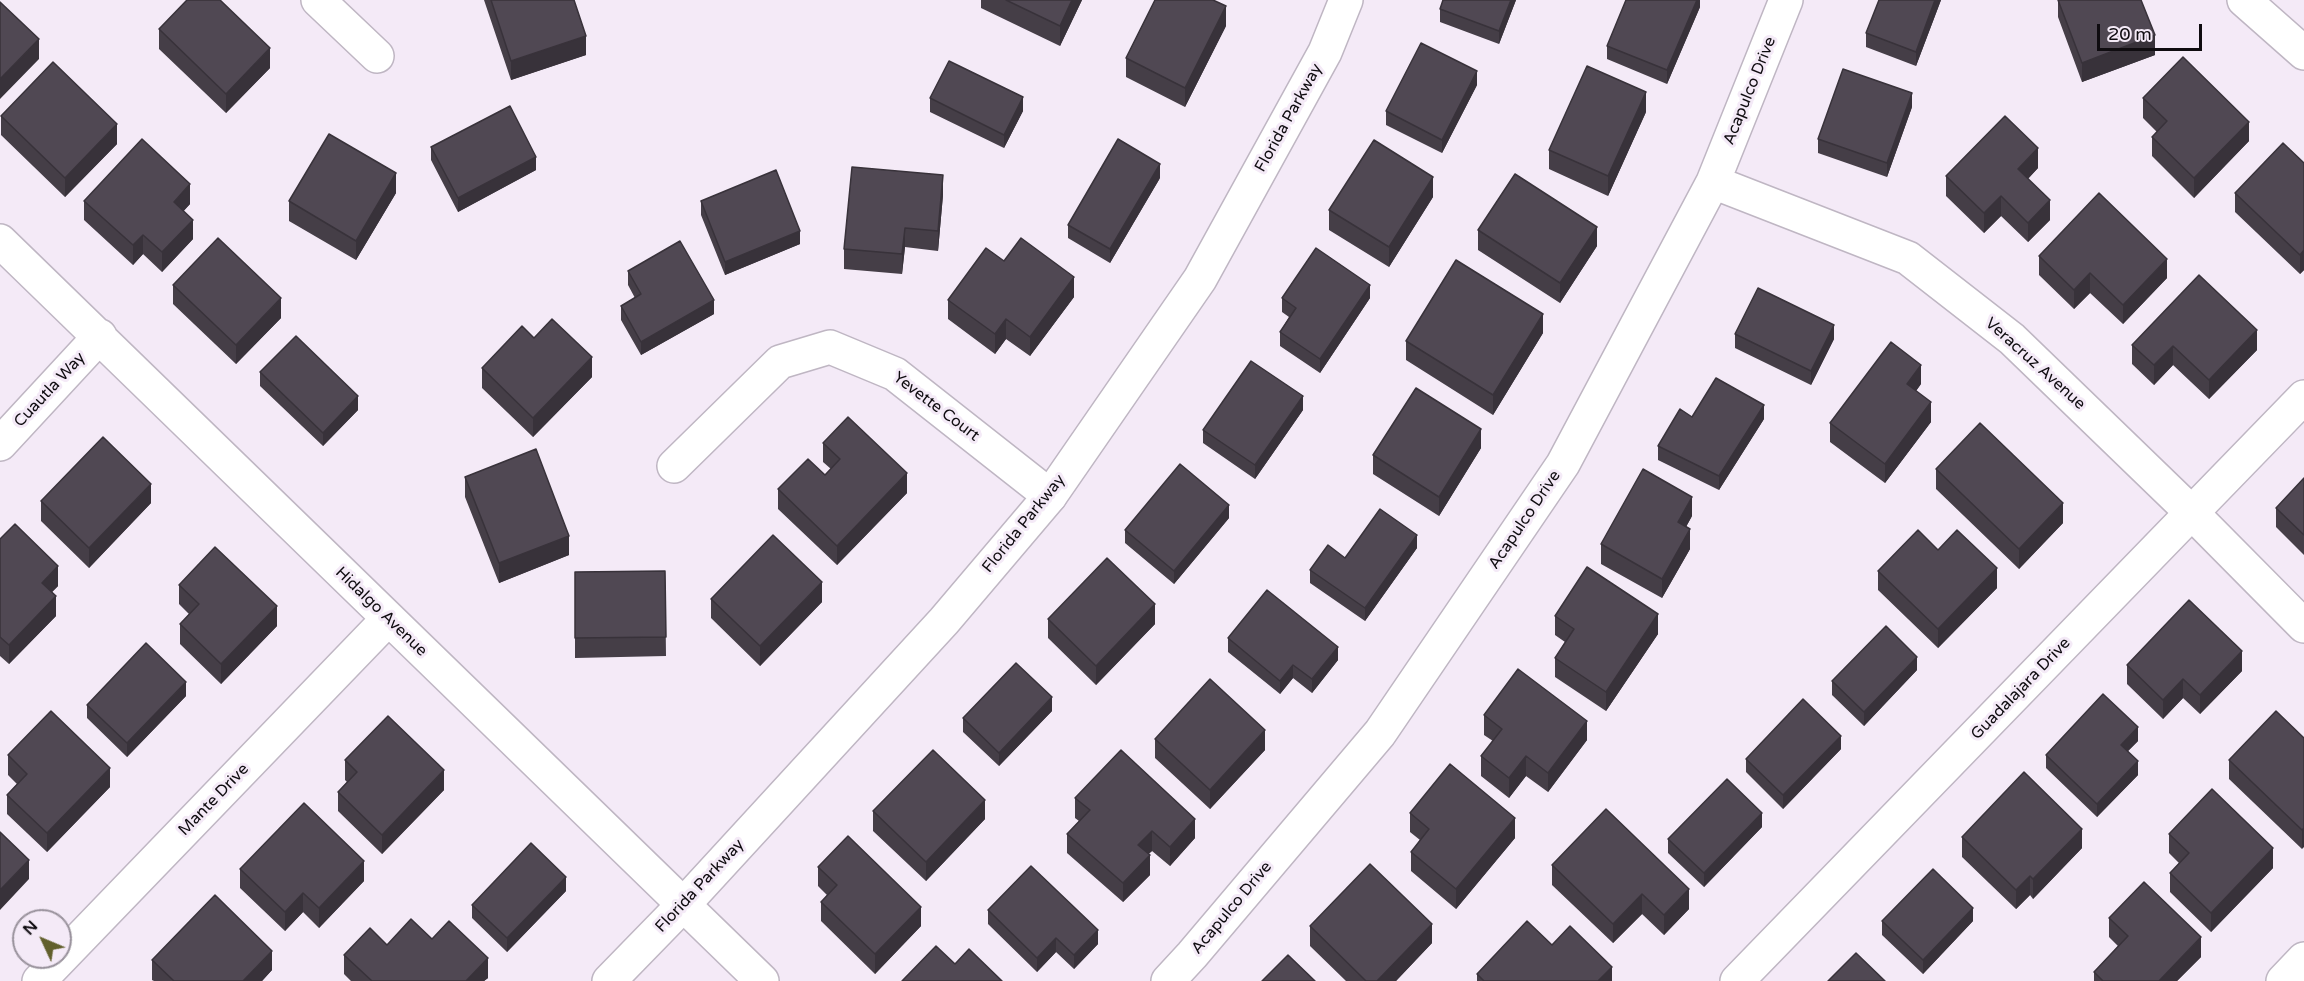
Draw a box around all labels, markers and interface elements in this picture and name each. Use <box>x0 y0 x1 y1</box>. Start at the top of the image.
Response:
scale bar <box>2100 12 2205 50</box>
text: 20 m <box>2108 23 2152 45</box>
street label: Acapulco Drive <box>1720 34 1780 148</box>
street label: Florida Parkway <box>1251 60 1327 176</box>
street label: Veracruz Avenue <box>1981 314 2089 414</box>
street label: Cuautla Way <box>10 348 90 432</box>
street label: Yevette Court <box>889 368 983 446</box>
street label: Acapulco Drive <box>1485 467 1565 573</box>
street label: Florida Parkway <box>979 471 1069 577</box>
street label: Hidalgo Avenue <box>331 563 431 661</box>
street label: Guadalajara Drive <box>1967 634 2075 744</box>
street label: Mante Drive <box>175 760 253 840</box>
street label: Florida Parkway <box>652 835 748 937</box>
street label: Acapulco Drive <box>1188 858 1276 958</box>
north arrow <box>12 909 72 969</box>
text: N <box>19 916 42 939</box>

